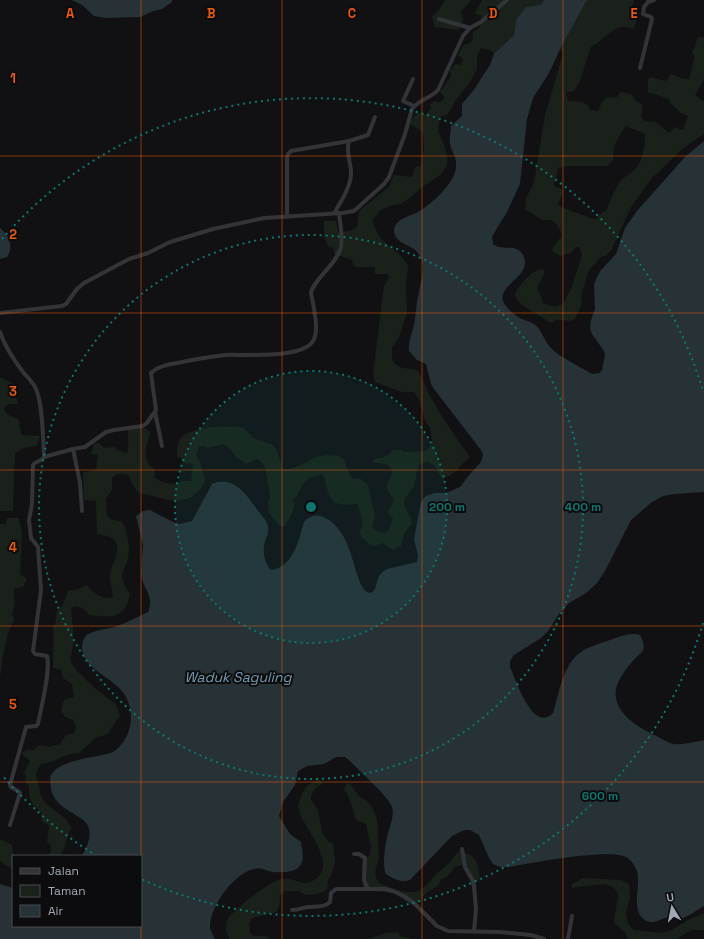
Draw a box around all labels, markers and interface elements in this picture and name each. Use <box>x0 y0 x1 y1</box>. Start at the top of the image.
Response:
text: A <box>66 5 75 22</box>
text: B <box>207 5 216 22</box>
text: C <box>348 5 356 22</box>
text: D <box>489 5 498 22</box>
text: E <box>630 5 638 22</box>
text: 1 <box>10 70 16 87</box>
text: 2 <box>9 226 17 243</box>
text: 3 <box>9 383 17 400</box>
text: 200 m <box>429 499 465 515</box>
text: 400 m <box>565 499 601 515</box>
centre of rings <box>304 500 318 514</box>
text: 4 <box>9 539 17 556</box>
water label: Waduk Saguling <box>184 668 293 686</box>
text: 5 <box>9 696 17 713</box>
text: 600 m <box>582 788 618 804</box>
legend <box>12 855 142 927</box>
text: Jalan <box>48 863 79 879</box>
text: Taman <box>48 883 85 899</box>
north arrow <box>652 887 692 927</box>
text: U <box>665 890 675 905</box>
text: Air <box>48 903 64 919</box>

